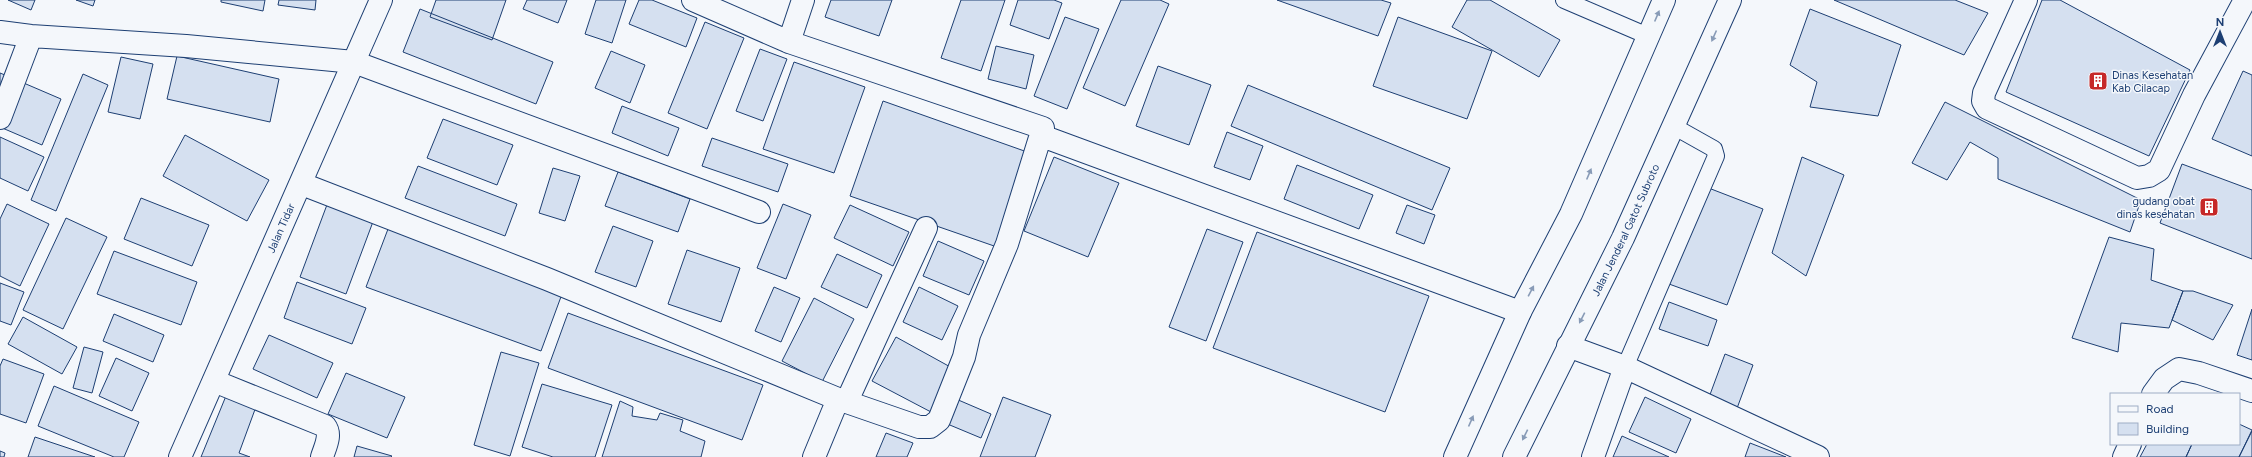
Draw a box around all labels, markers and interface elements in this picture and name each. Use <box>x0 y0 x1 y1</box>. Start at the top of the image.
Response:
one-way arrow <box>1654 11 1660 22</box>
north arrow <box>2200 12 2240 52</box>
text: N <box>2216 16 2224 29</box>
one-way arrow <box>1711 30 1717 41</box>
place label: Dinas Kesehatan Kab Cilacap <box>2112 69 2193 95</box>
building icon: Dinas Kesehatan Kab Cilacap <box>2087 70 2109 92</box>
street label: Jalan Jenderal Gatot Subroto <box>1589 162 1662 298</box>
one-way arrow <box>1586 168 1592 180</box>
place label: gudang obat dinas kesehatan <box>2116 195 2195 221</box>
building icon: gudang obat dinas kesehatan <box>2198 196 2220 218</box>
street label: Jalan Tidar <box>265 201 298 255</box>
one-way arrow <box>1528 285 1535 296</box>
one-way arrow <box>1579 312 1585 324</box>
legend <box>2110 393 2240 445</box>
text: Road <box>2146 402 2174 416</box>
one-way arrow <box>1468 416 1474 427</box>
text: Building <box>2146 422 2189 436</box>
one-way arrow <box>1522 429 1528 440</box>

